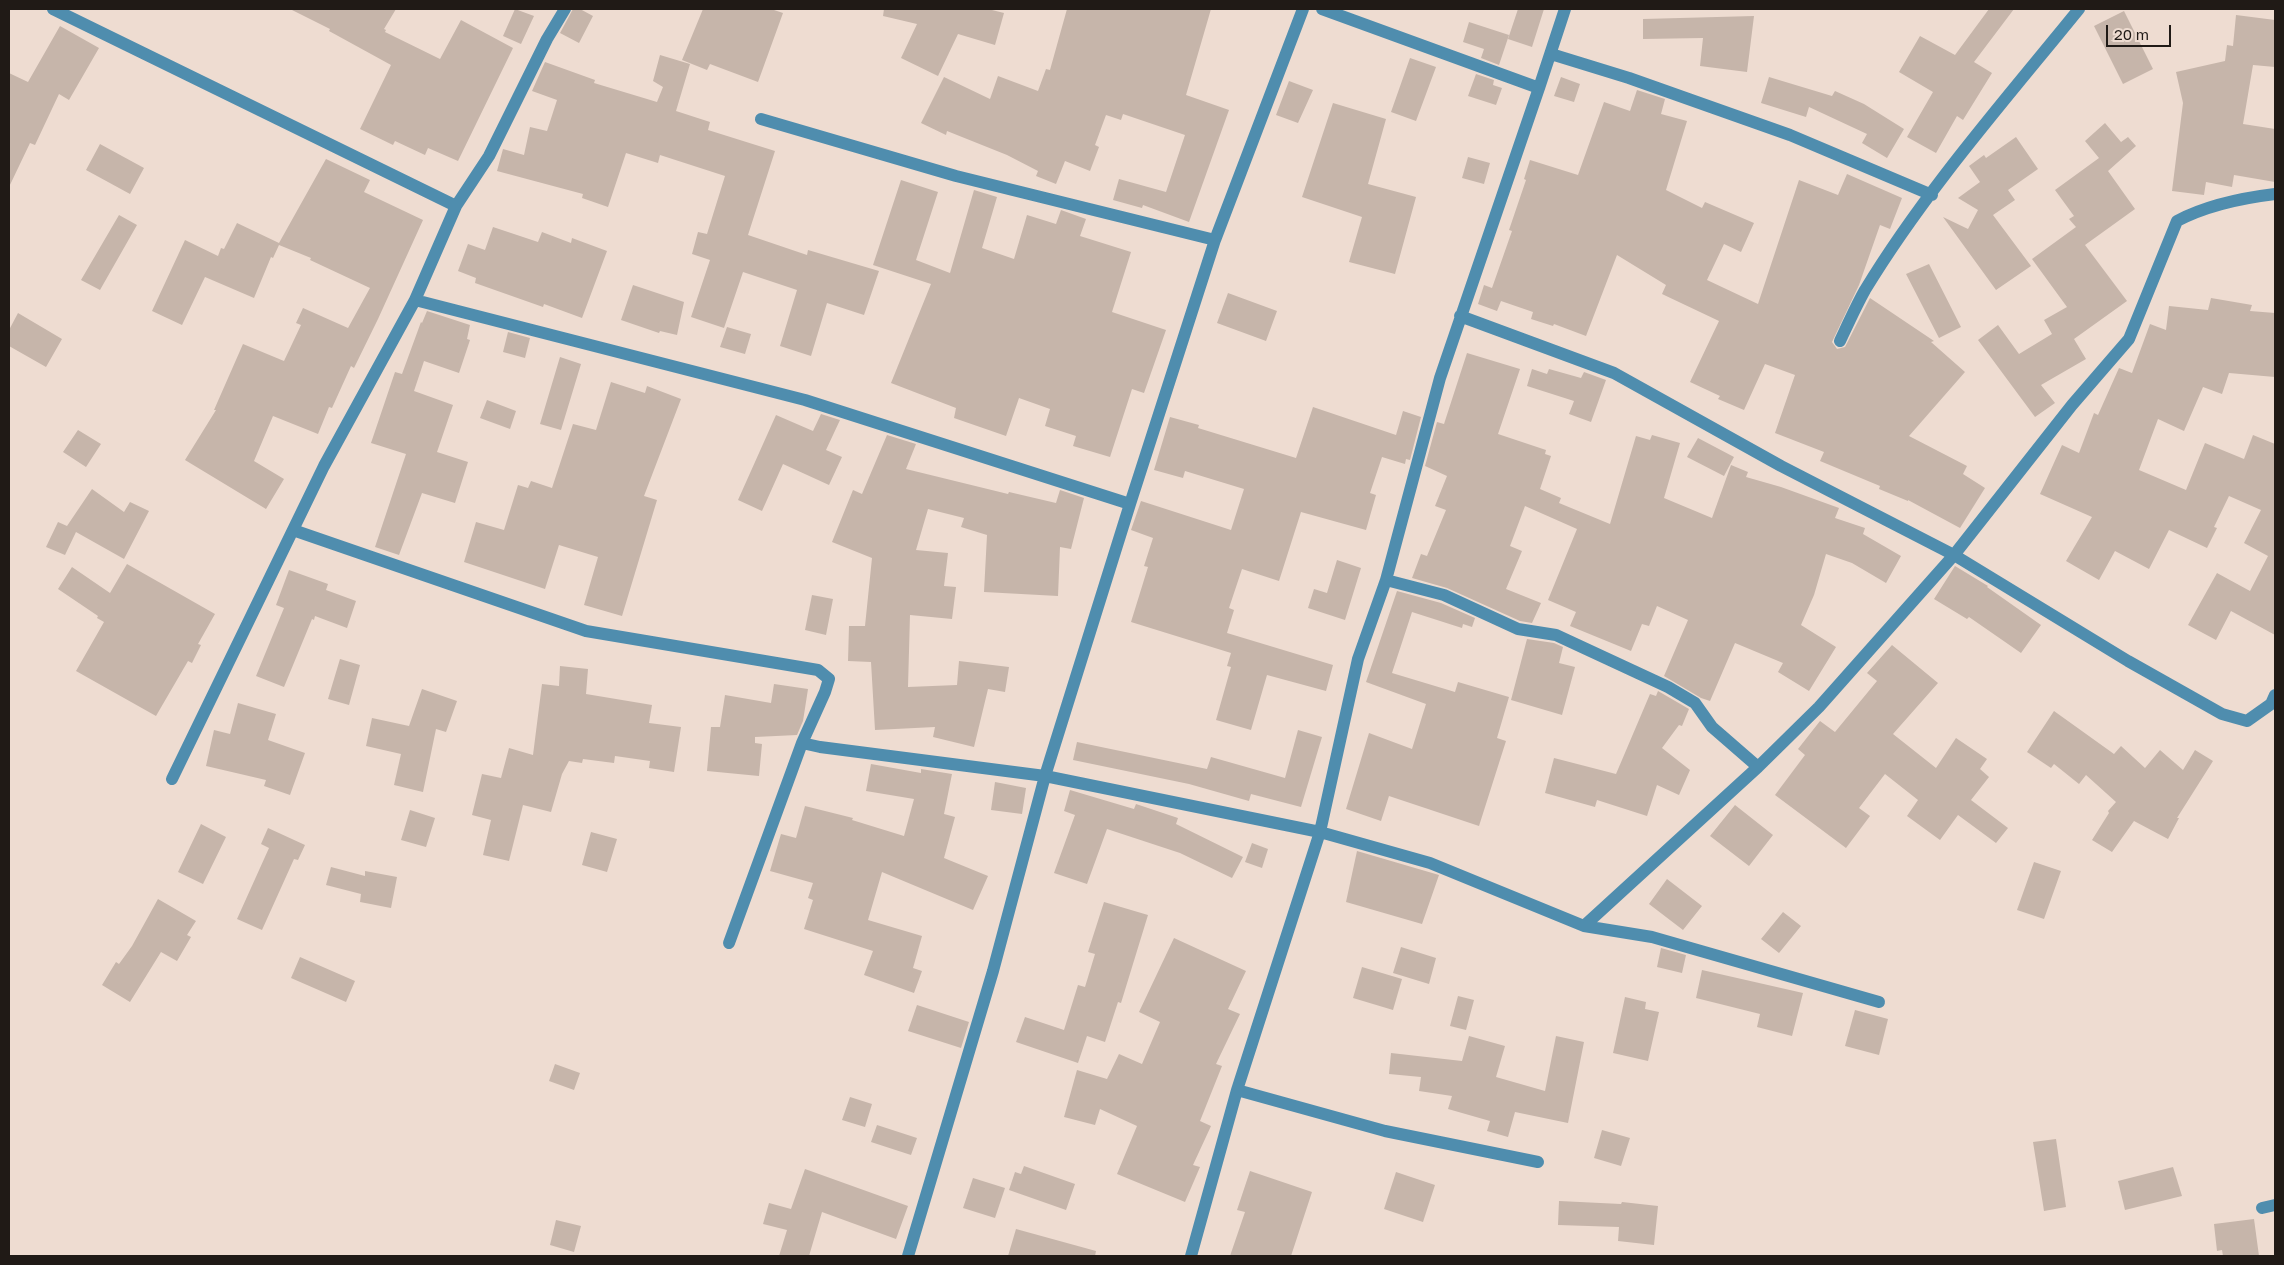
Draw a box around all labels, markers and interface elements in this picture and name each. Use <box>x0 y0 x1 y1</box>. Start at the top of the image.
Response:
scale bar <box>2109 15 2174 47</box>
text: 20 m <box>2114 25 2149 43</box>

